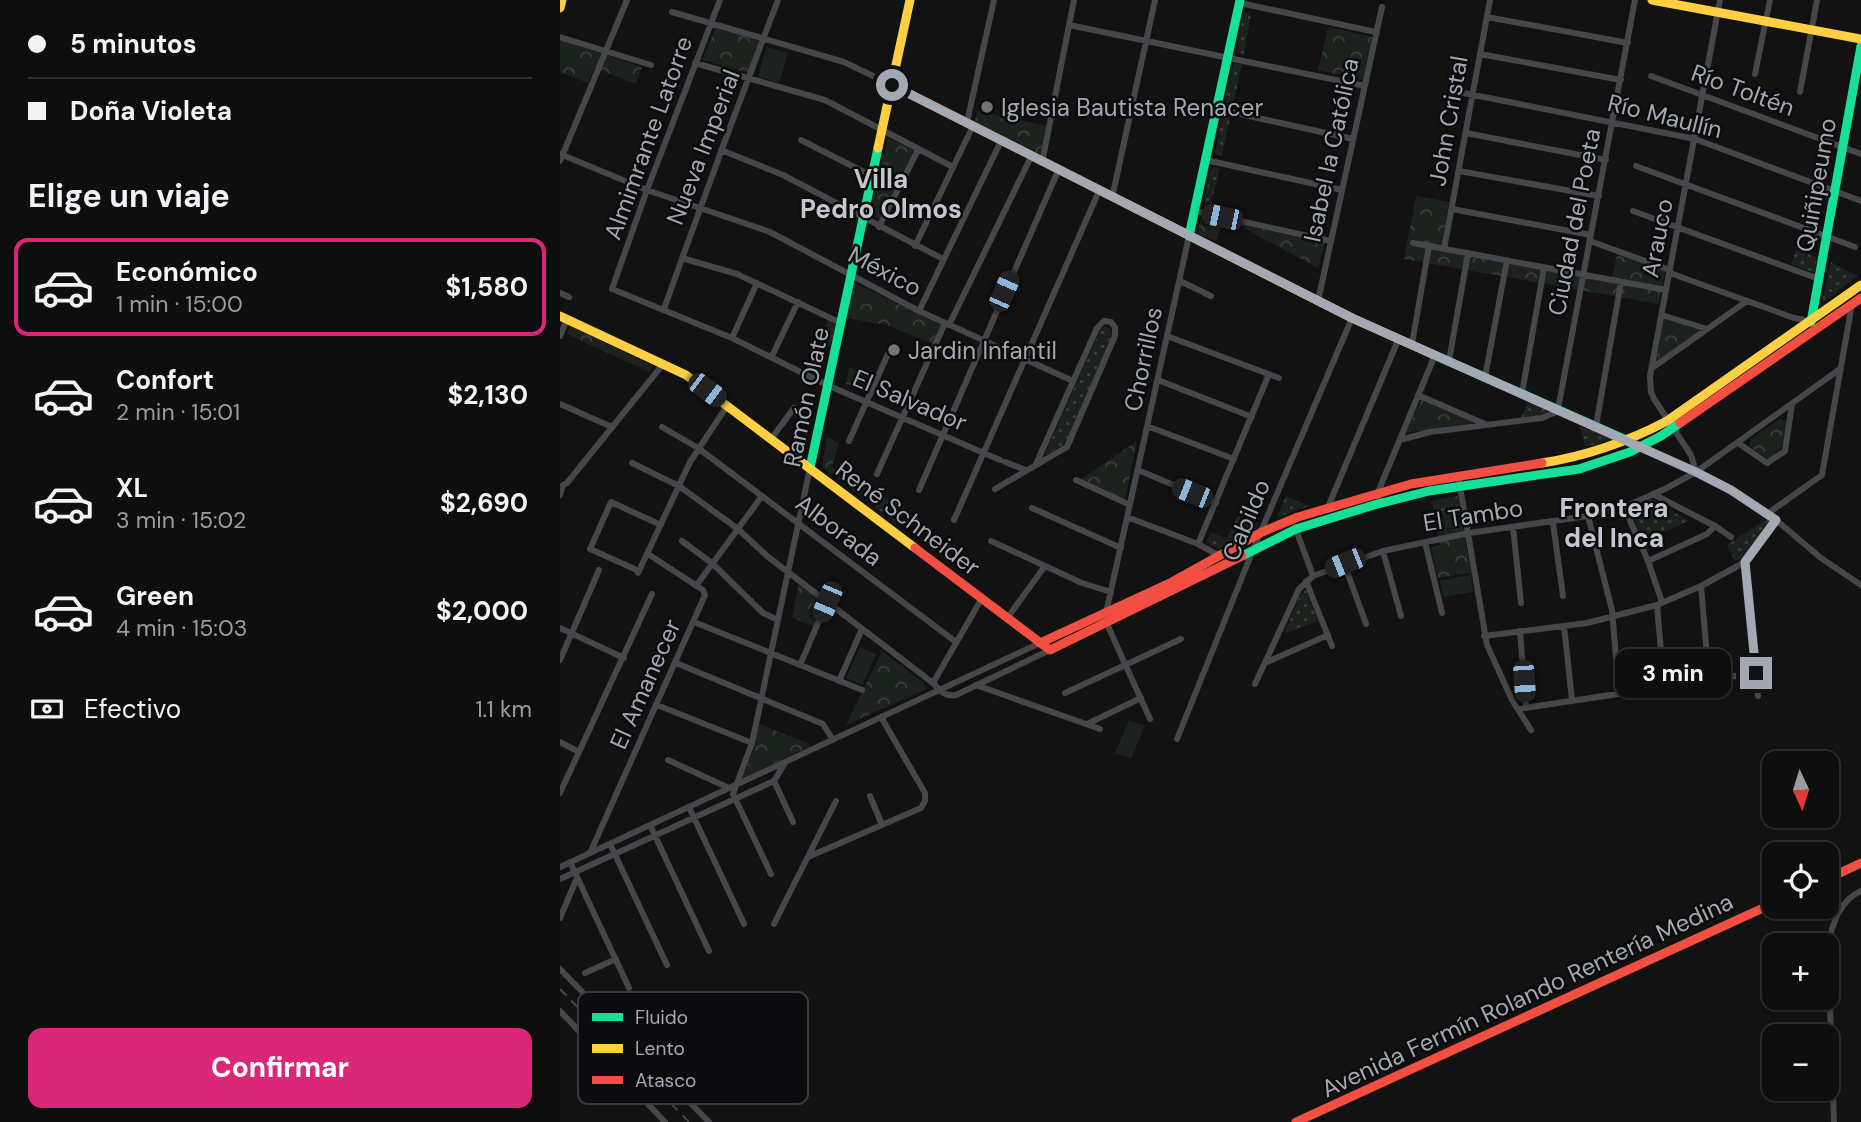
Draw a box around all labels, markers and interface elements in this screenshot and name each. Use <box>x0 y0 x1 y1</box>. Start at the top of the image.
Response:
text: 5 minutos <box>70 27 197 61</box>
street label: Almimrante Latorre <box>597 32 699 244</box>
street label: John Cristal <box>1421 54 1475 188</box>
street label: Isabel la Católica <box>1296 55 1366 245</box>
street label: Río Toltén <box>1687 57 1799 123</box>
street label: Nueva Imperial <box>659 65 747 229</box>
route start <box>876 69 908 101</box>
street label: Río Maullín <box>1604 87 1726 145</box>
place label: Iglesia Bautista Renacer <box>1001 92 1263 123</box>
text: Doña Violeta <box>70 94 232 128</box>
marker: Iglesia Bautista Renacer <box>979 99 995 115</box>
street label: Quiñipeumo <box>1789 116 1843 254</box>
street label: Ciudad del Poeta <box>1541 126 1607 318</box>
district label: Villa Pedro Olmos <box>800 162 962 226</box>
text: Elige un viaje <box>28 175 230 217</box>
street label: Arauco <box>1634 196 1680 280</box>
car <box>1200 202 1245 232</box>
street label: México <box>843 239 927 303</box>
text: Económico <box>116 255 258 289</box>
icon: car <box>32 256 95 319</box>
car <box>986 268 1023 314</box>
text: $1,580 <box>446 270 528 304</box>
text: 1 min · 15:00 <box>116 289 243 319</box>
street label: Chorrillos <box>1117 304 1169 414</box>
street label: Ramón Olate <box>776 324 836 470</box>
place label: Jardin Infantil <box>908 335 1057 366</box>
marker: Jardin Infantil <box>886 342 902 358</box>
street label: El Salvador <box>848 362 972 438</box>
text: Confort <box>116 363 214 397</box>
icon: car <box>32 364 95 427</box>
car <box>684 369 731 411</box>
text: $2,130 <box>447 378 528 412</box>
text: 2 min · 15:01 <box>116 397 240 427</box>
street label: René Schneider <box>830 454 987 583</box>
text: XL <box>116 471 148 505</box>
icon: car <box>32 472 95 535</box>
car <box>1169 475 1216 511</box>
street label: Cabildo <box>1215 475 1277 565</box>
text: $2,690 <box>440 486 528 520</box>
street label: Alborada <box>790 487 888 573</box>
district label: Frontera del Inca <box>1559 491 1669 555</box>
street label: El Tambo <box>1421 492 1525 538</box>
text: 3 min · 15:02 <box>116 505 246 535</box>
car <box>1322 545 1369 581</box>
text: Green <box>116 579 194 613</box>
car <box>810 579 845 625</box>
icon: car <box>32 580 95 643</box>
text: $2,000 <box>436 594 528 628</box>
text: 4 min · 15:03 <box>116 613 247 643</box>
street label: El Amanecer <box>603 614 688 754</box>
callout: 3 min <box>1616 648 1732 698</box>
route end <box>1740 657 1772 689</box>
text: 3 min <box>1642 658 1704 688</box>
car <box>1513 659 1536 703</box>
icon: cash <box>28 690 66 728</box>
text: Efectivo <box>84 692 181 726</box>
text: 1.1 km <box>475 694 532 724</box>
north arrow <box>1762 751 1839 828</box>
map controls <box>1762 751 1839 1101</box>
button: locate <box>1762 842 1839 919</box>
street label: Avenida Fermín Rolando Rentería Medina <box>1316 886 1738 1104</box>
button: + <box>1762 933 1839 1010</box>
legend <box>578 992 808 1104</box>
text: Fluido <box>635 1005 688 1030</box>
button: − <box>1762 1024 1839 1101</box>
button: Confirmar <box>28 1028 532 1108</box>
text: Lento <box>635 1036 685 1061</box>
text: Atasco <box>635 1068 696 1093</box>

